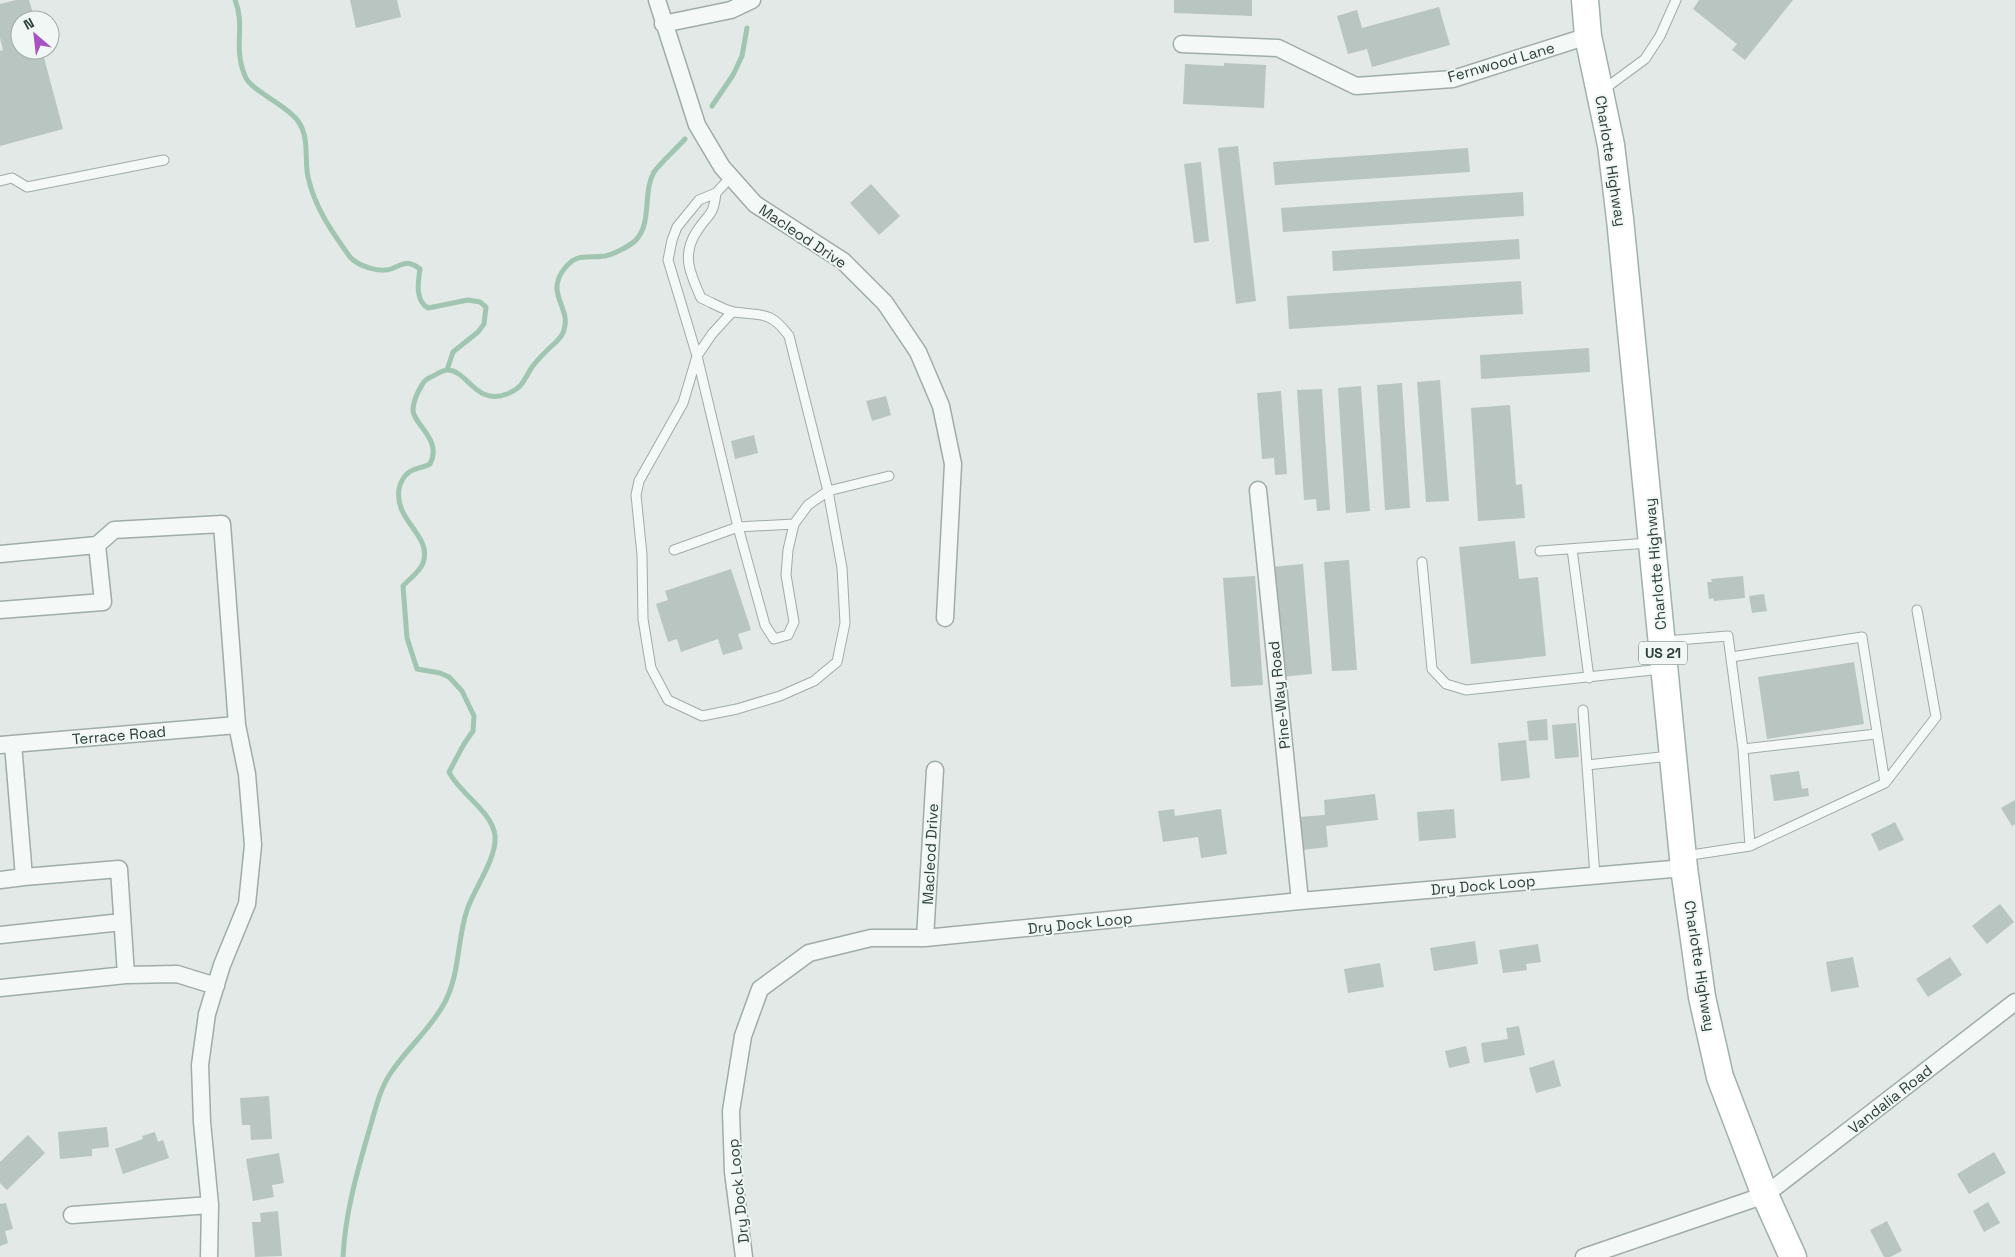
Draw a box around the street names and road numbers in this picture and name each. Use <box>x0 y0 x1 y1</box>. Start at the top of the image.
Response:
street label: Fernwood Lane <box>1445 38 1557 86</box>
street label: Charlotte Highway <box>1591 94 1631 228</box>
street label: Macleod Drive <box>756 200 851 272</box>
street label: Charlotte Highway <box>1640 497 1670 631</box>
street label: Pine-Way Road <box>1264 640 1294 750</box>
road number: US 21 <box>1639 641 1687 664</box>
street label: Terrace Road <box>71 721 167 749</box>
street label: Macleod Drive <box>918 803 942 905</box>
street label: Dry Dock Loop <box>1430 871 1536 899</box>
street label: Charlotte Highway <box>1680 899 1720 1033</box>
street label: Dry Dock Loop <box>1027 908 1133 938</box>
street label: Vandalia Road <box>1844 1060 1936 1138</box>
street label: Dry Dock Loop <box>723 1138 753 1244</box>

